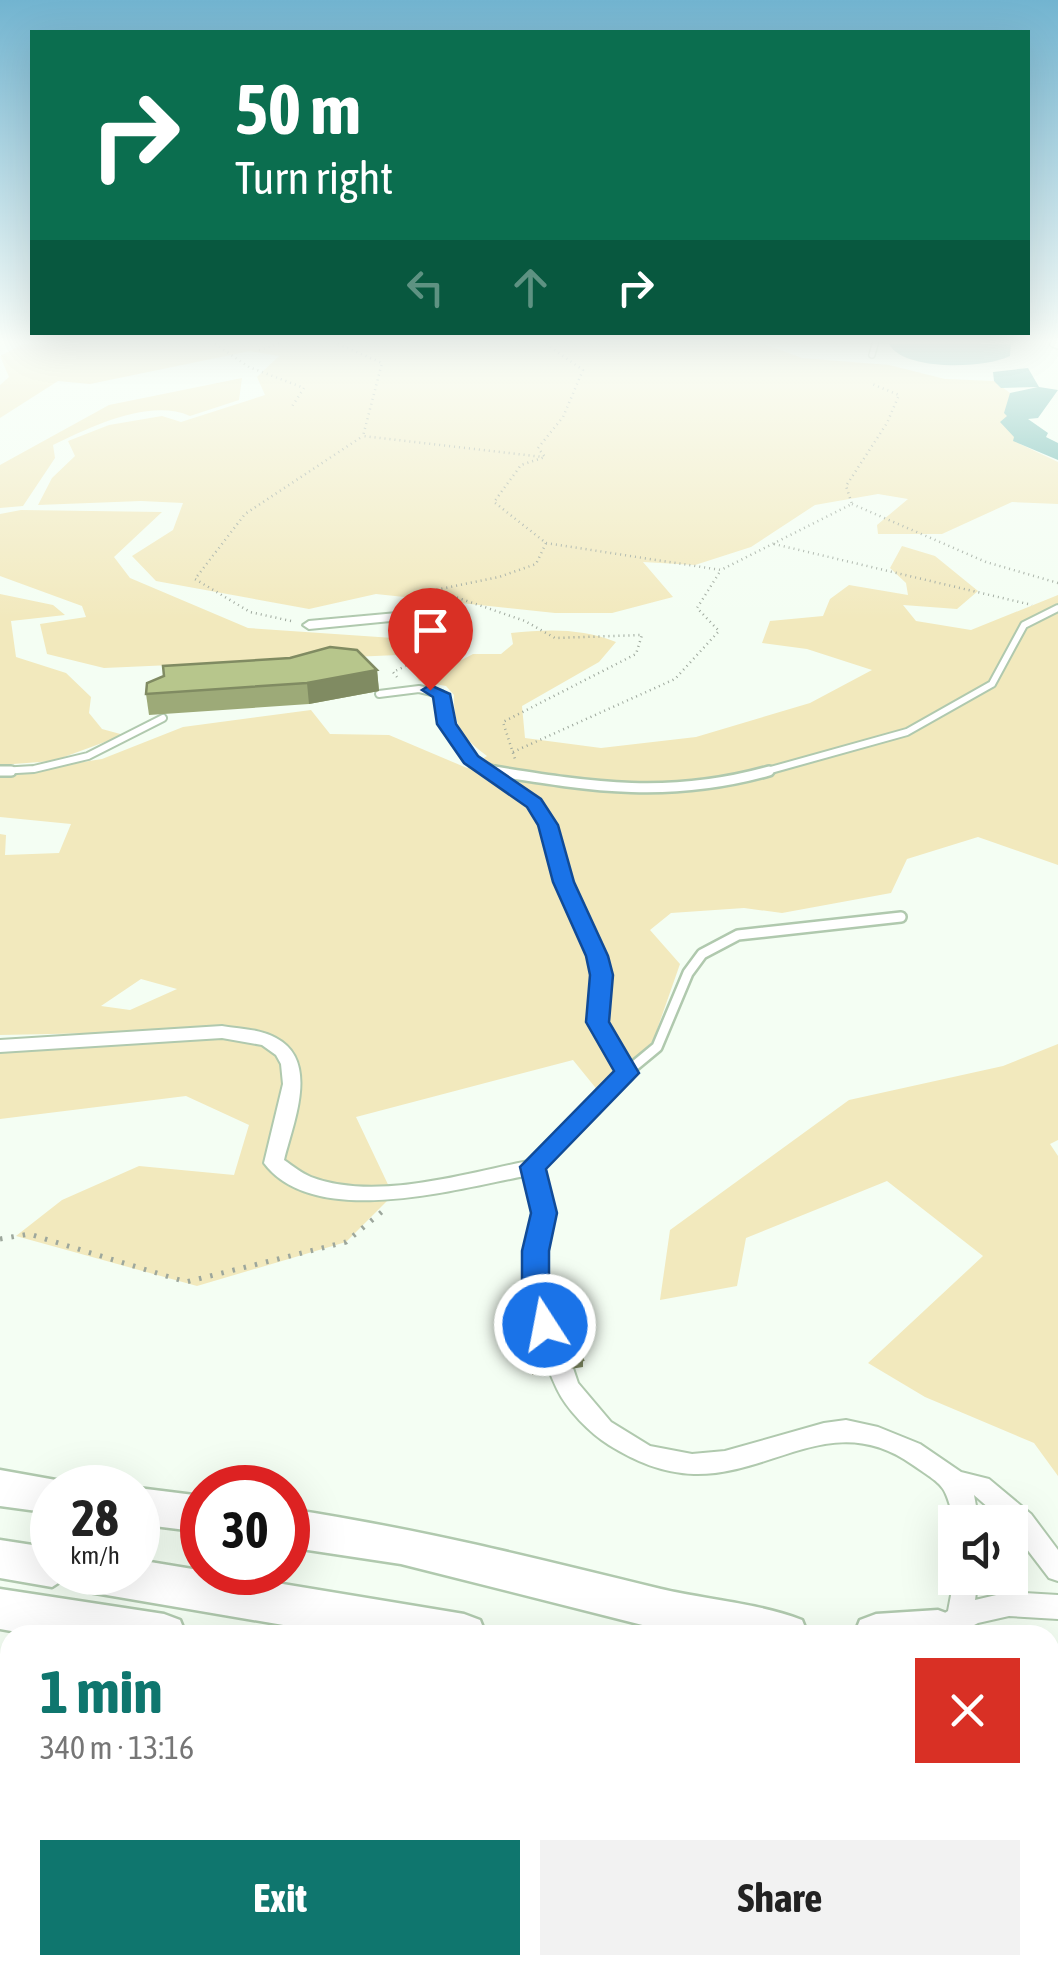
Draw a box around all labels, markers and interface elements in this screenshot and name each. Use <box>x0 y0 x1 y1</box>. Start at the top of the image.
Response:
text: 50 m <box>235 69 361 149</box>
icon: right <box>70 70 200 200</box>
text: Turn right <box>235 152 393 204</box>
icon: left <box>398 260 453 315</box>
icon: ahead <box>503 260 558 315</box>
icon: right <box>608 260 663 315</box>
pin <box>388 588 473 691</box>
icon: arrive <box>403 603 458 658</box>
position arrow <box>493 1273 597 1377</box>
speed limit sign: 30 <box>180 1465 310 1595</box>
text: 28 <box>71 1489 118 1547</box>
map controls <box>938 1505 1028 1595</box>
button: sound <box>938 1505 1028 1595</box>
text: km/h <box>70 1541 120 1569</box>
text: 1 min <box>40 1657 163 1726</box>
button: close <box>915 1658 1020 1763</box>
text: 340 m · 13:16 <box>40 1729 194 1766</box>
button: Exit <box>40 1840 520 1955</box>
button: Share <box>540 1840 1020 1955</box>

